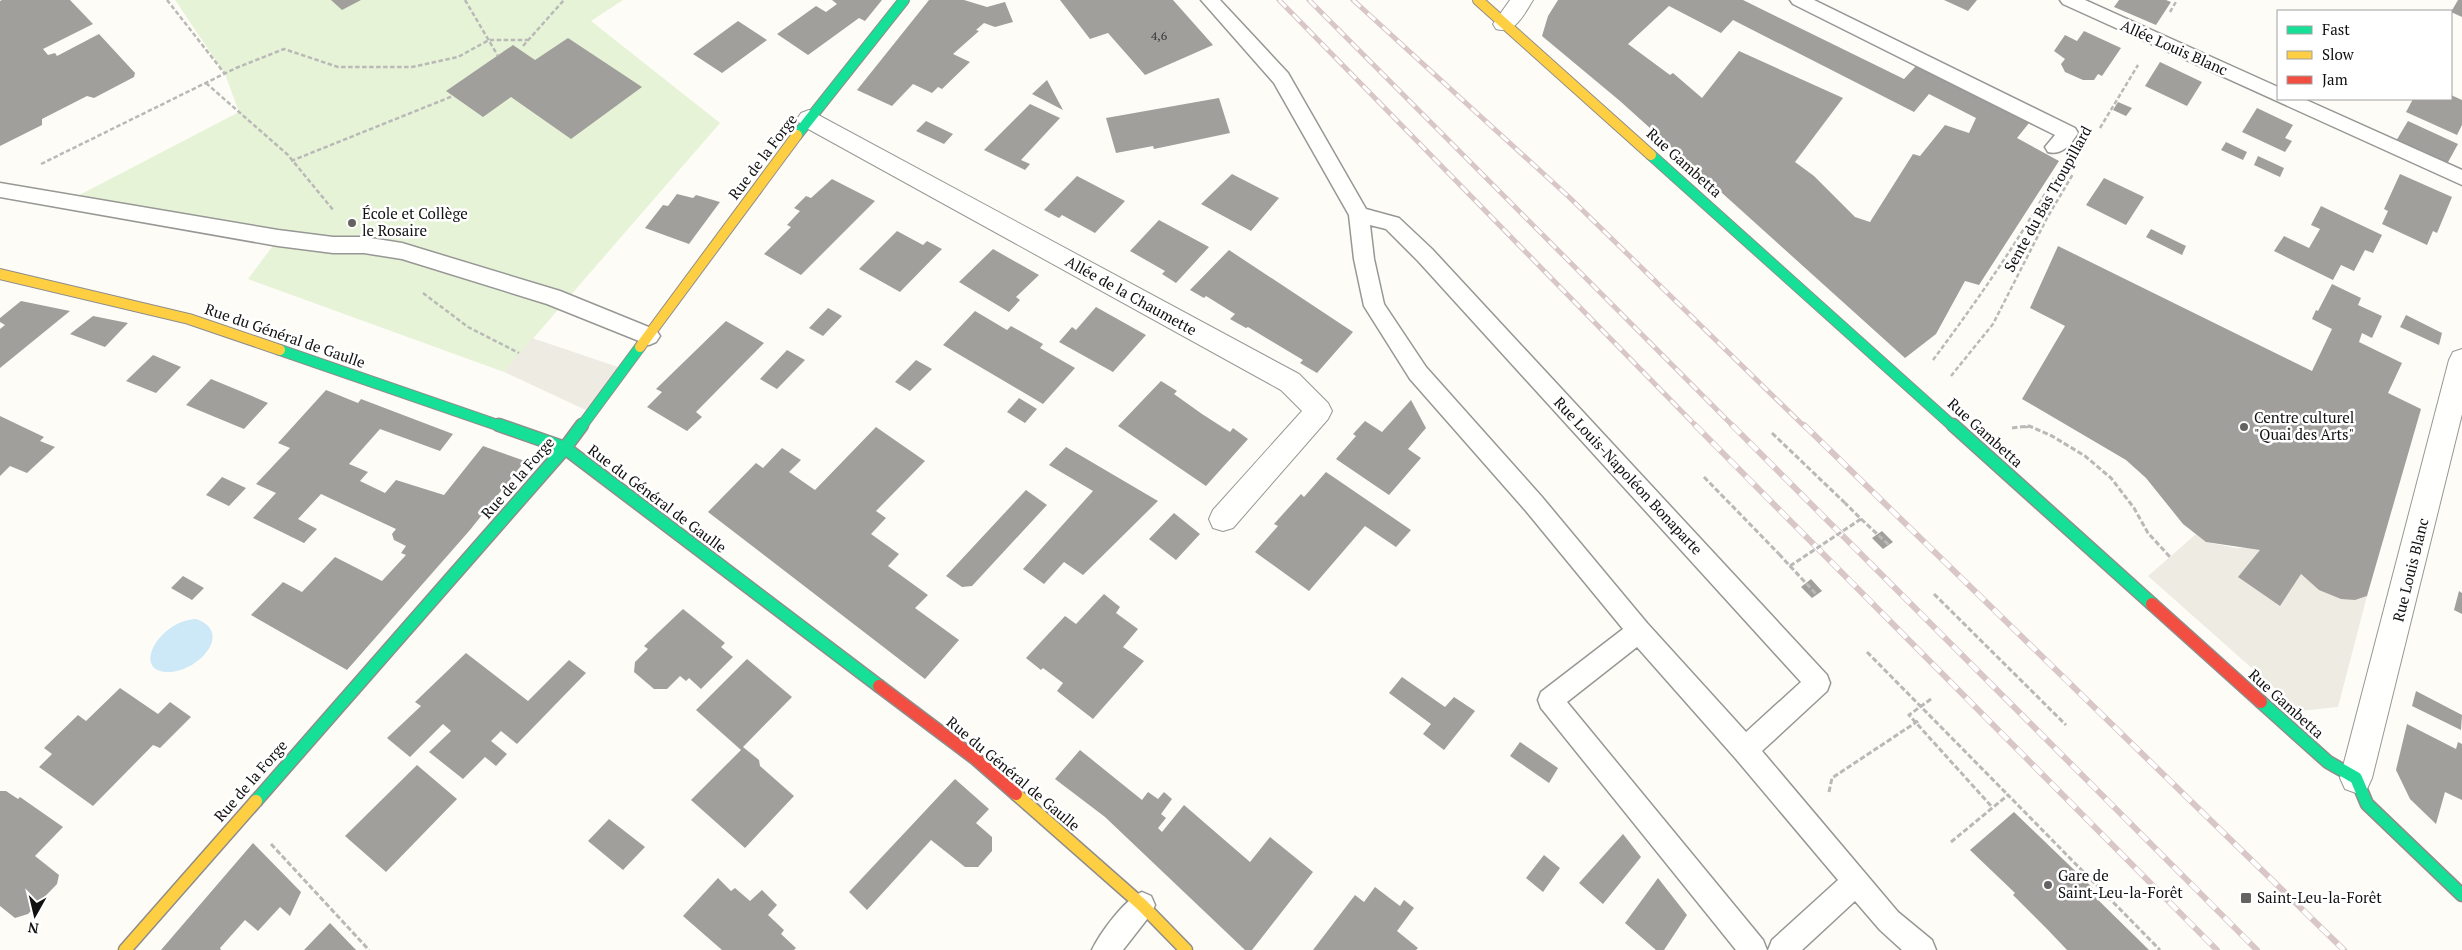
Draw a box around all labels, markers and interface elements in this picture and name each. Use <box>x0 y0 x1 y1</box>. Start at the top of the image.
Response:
legend <box>2277 10 2452 100</box>
street label: Allée Louis Blanc <box>2118 15 2231 80</box>
text: Fast <box>2322 19 2350 39</box>
house number: 4,6 <box>1151 28 1168 43</box>
text: Slow <box>2322 44 2355 64</box>
text: Jam <box>2322 69 2348 89</box>
street label: Rue de la Forge <box>723 110 801 203</box>
street label: Sente du Bas Troupillard <box>1999 122 2096 275</box>
street label: Rue Gambetta <box>1643 123 1727 202</box>
place label: École et Collège le Rosaire <box>362 203 468 240</box>
marker: École et Collège le Rosaire <box>346 217 358 229</box>
street label: Allée de la Chaumette <box>1062 251 1201 340</box>
street label: Rue du Général de Gaulle <box>202 298 368 372</box>
street label: Rue Louis-Napoléon Bonaparte <box>1550 392 1707 559</box>
street label: Rue Gambetta <box>1944 393 2028 472</box>
place label: Centre culturel "Quai des Arts" <box>2254 407 2354 444</box>
marker: Centre culturel "Quai des Arts" <box>2238 421 2250 433</box>
street label: Rue de la Forge <box>476 432 558 522</box>
street label: Rue du Général de Gaulle <box>584 440 731 557</box>
street label: Rue Louis Blanc <box>2387 516 2433 624</box>
street label: Rue Gambetta <box>2245 664 2329 743</box>
street label: Rue du Général de Gaulle <box>943 711 1085 835</box>
street label: Rue de la Forge <box>209 735 291 825</box>
place label: Gare de Saint-Leu-la-Forêt <box>2058 865 2183 902</box>
marker: Gare de Saint-Leu-la-Forêt <box>2042 879 2054 891</box>
place label: Saint-Leu-la-Forêt <box>2257 887 2382 907</box>
north arrow <box>10 890 60 940</box>
marker: Saint-Leu-la-Forêt <box>2239 891 2253 905</box>
text: N <box>26 918 40 939</box>

